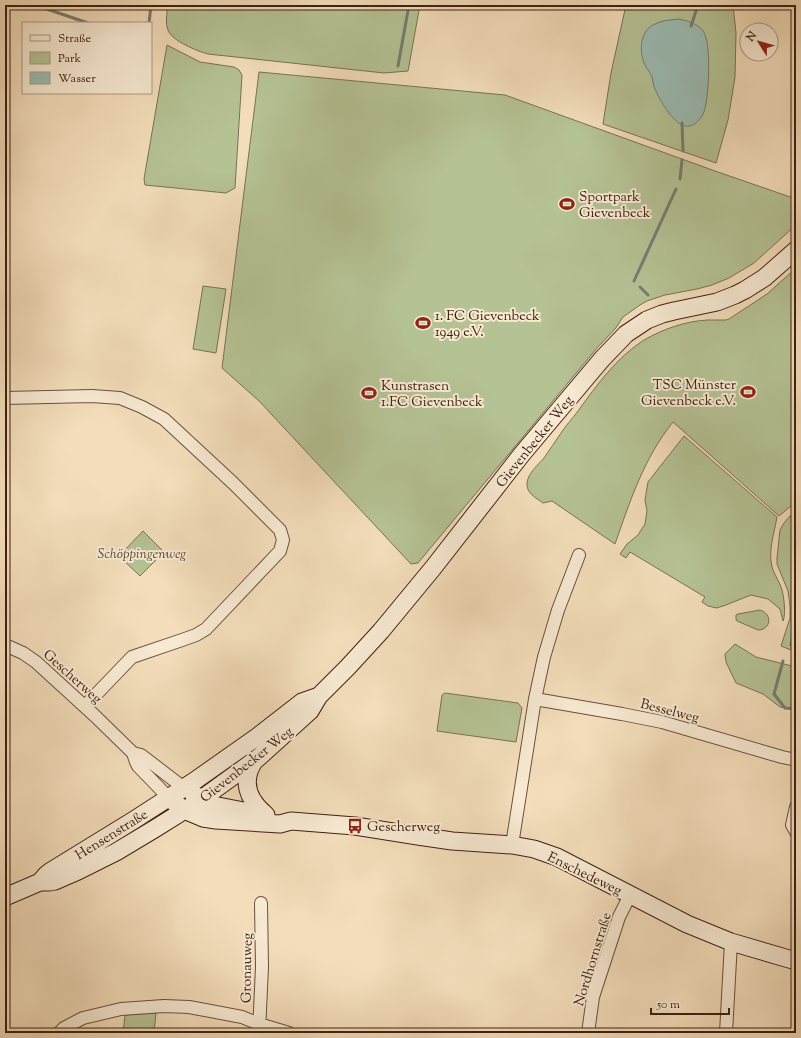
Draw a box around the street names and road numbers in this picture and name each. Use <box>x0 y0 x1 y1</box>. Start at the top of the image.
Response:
street label: Gievenbecker Weg <box>492 392 579 493</box>
street label: Gescherweg <box>38 646 106 709</box>
street label: Besselweg <box>638 695 701 729</box>
street label: Gievenbecker Weg <box>196 723 298 808</box>
street label: Hensenstraße <box>72 805 152 866</box>
street label: Enschedeweg <box>544 848 625 902</box>
street label: Nordhornstraße <box>570 910 618 1009</box>
street label: Gronauweg <box>237 933 259 1003</box>

